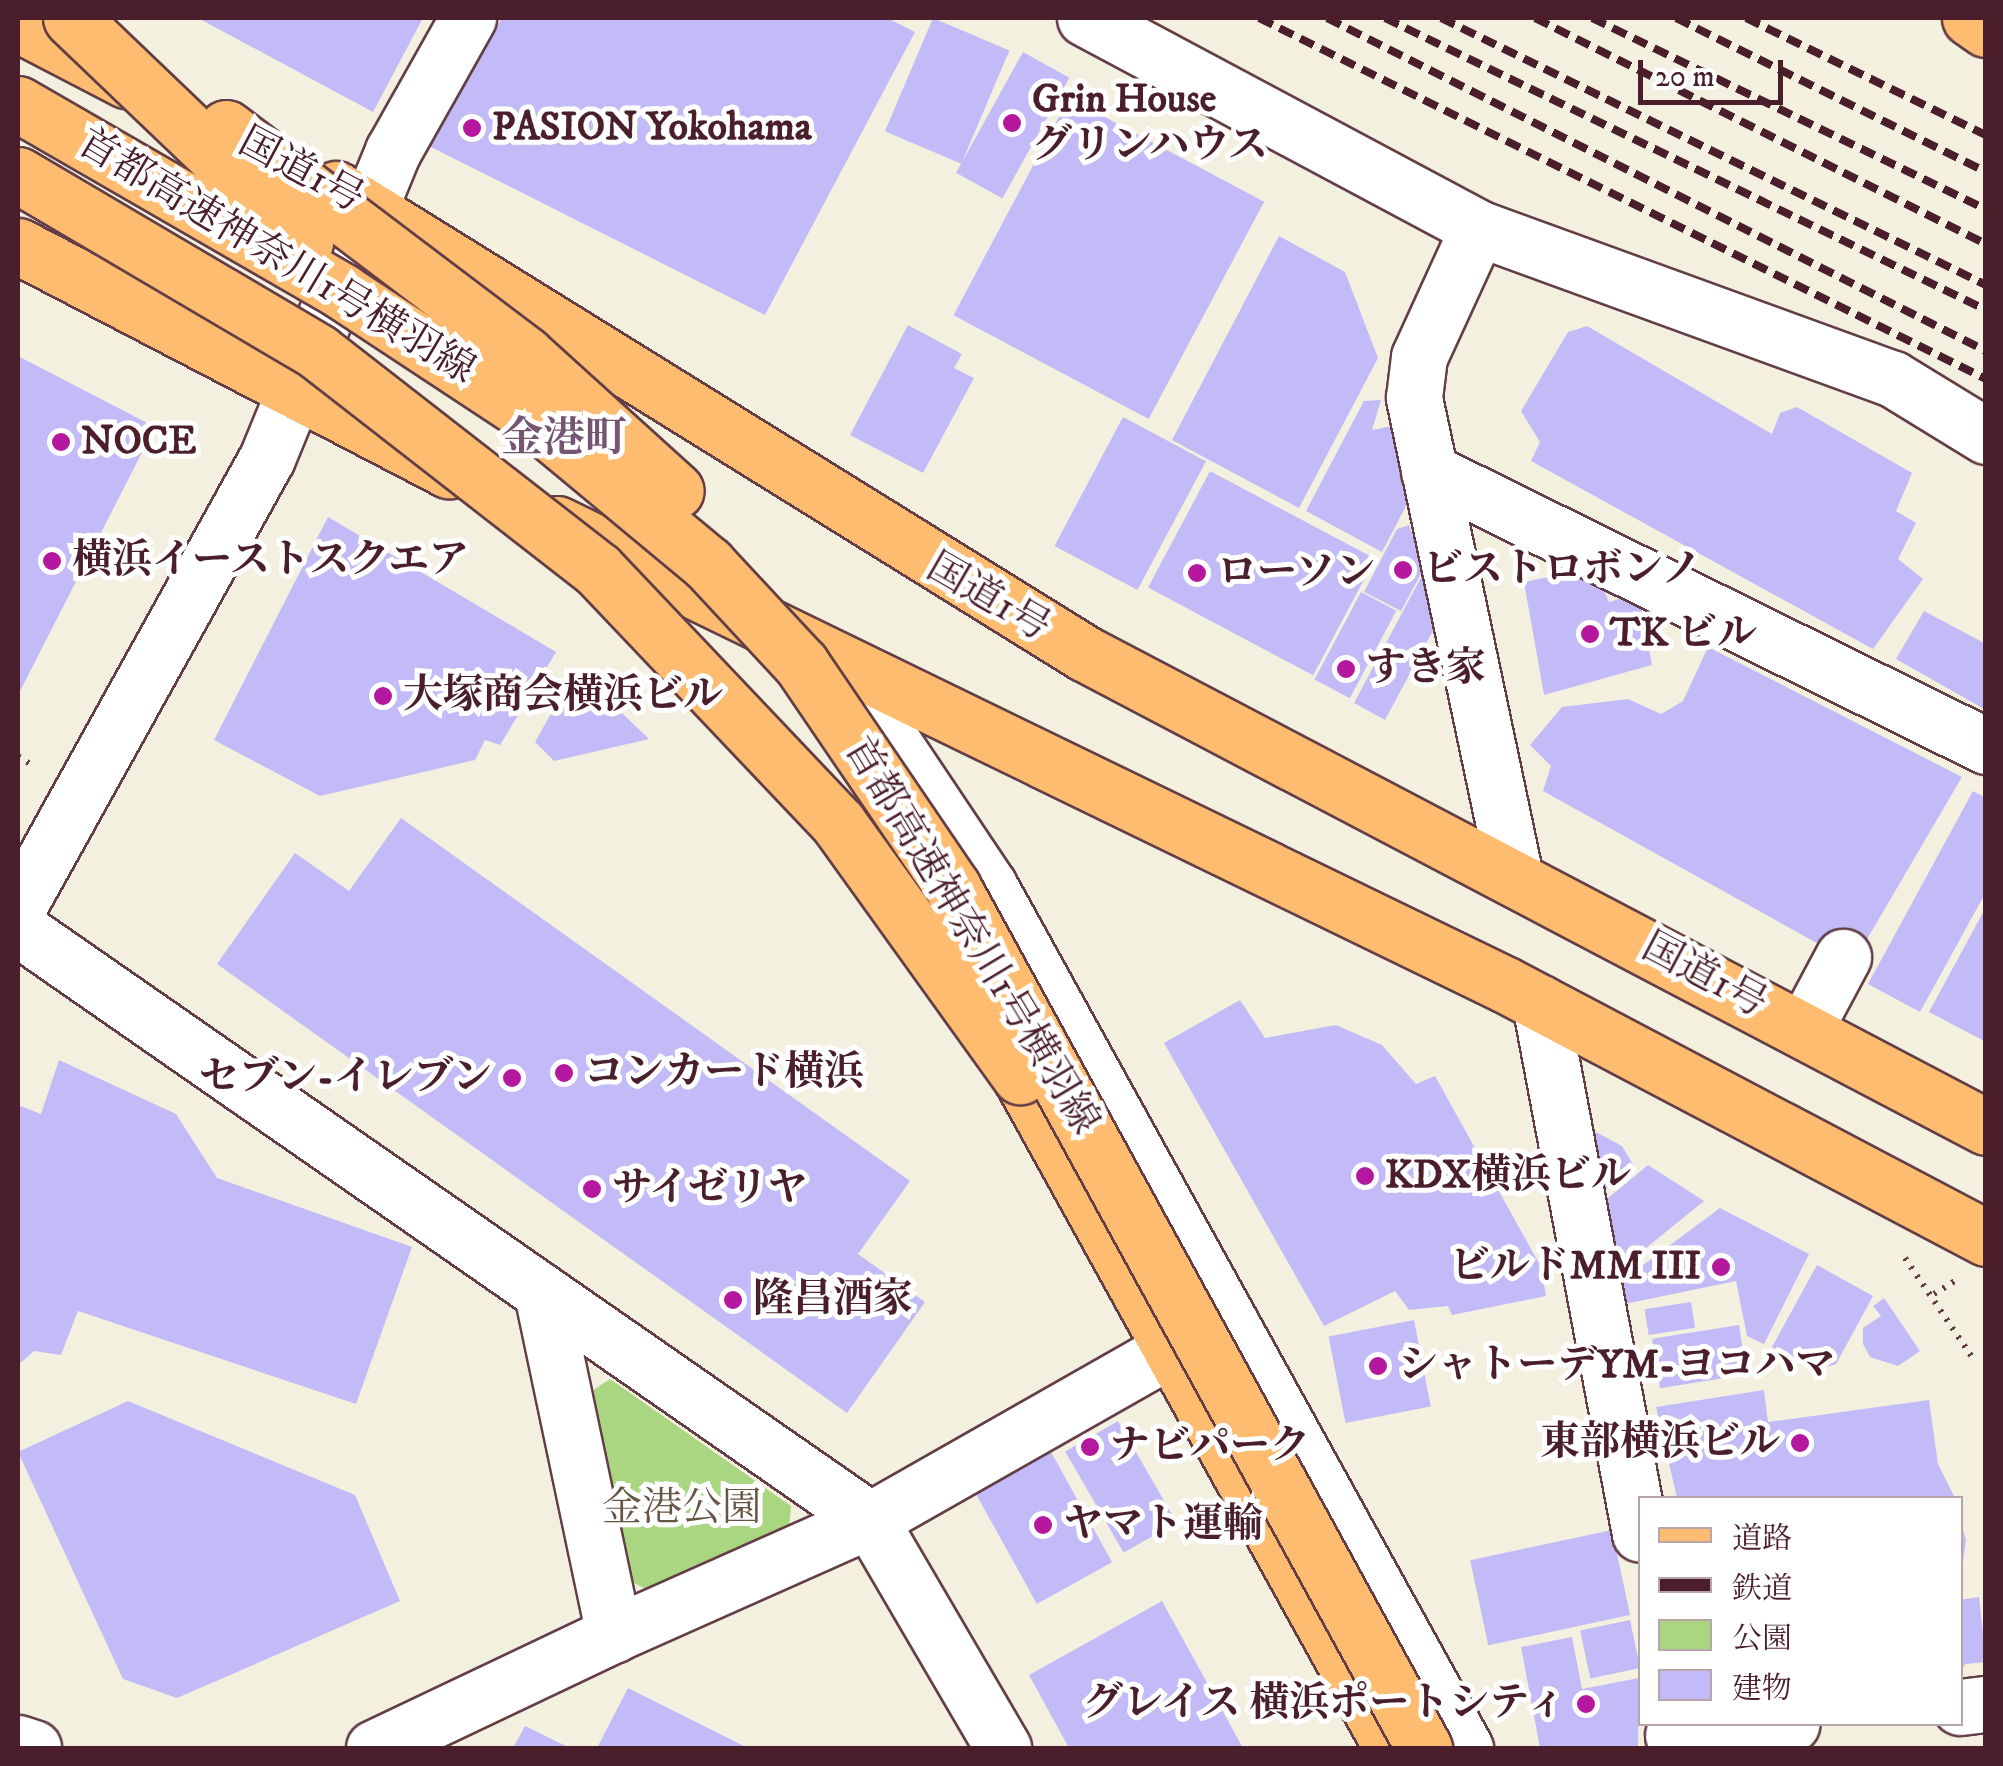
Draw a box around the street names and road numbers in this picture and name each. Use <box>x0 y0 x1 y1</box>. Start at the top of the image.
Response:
street label: 国道1号 <box>230 118 372 224</box>
street label: 首都高速神奈川1号横羽線 <box>69 119 483 395</box>
street label: 国道1号 <box>918 544 1058 652</box>
street label: 首都高速神奈川1号横羽線 <box>833 729 1109 1143</box>
street label: 国道1号 <box>1633 923 1775 1029</box>

